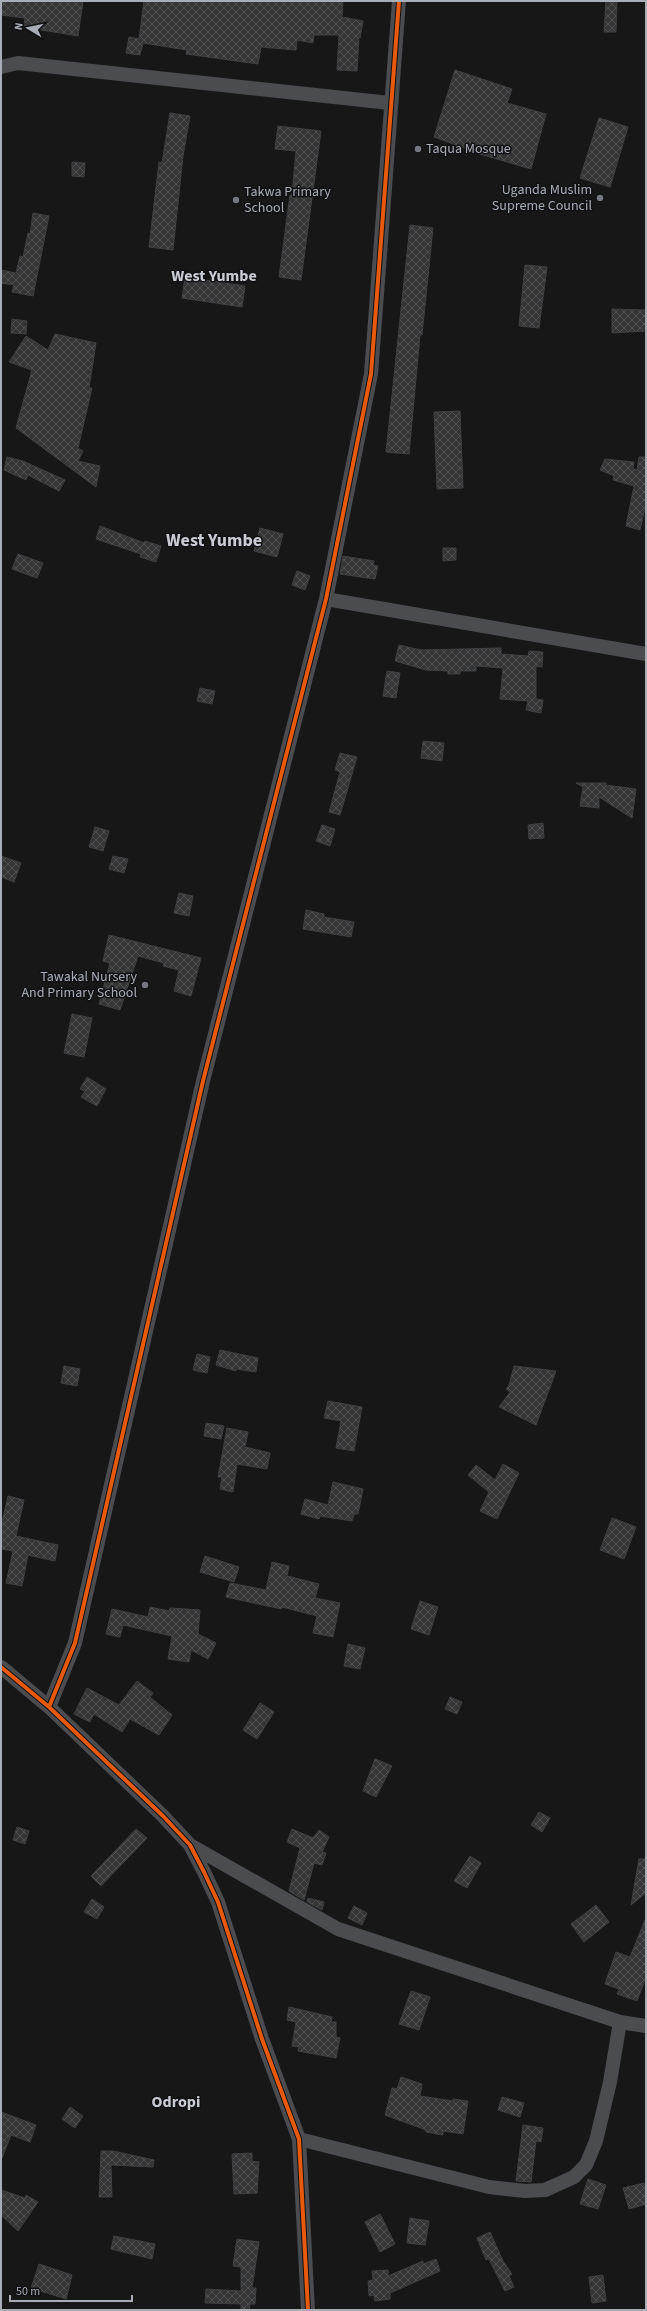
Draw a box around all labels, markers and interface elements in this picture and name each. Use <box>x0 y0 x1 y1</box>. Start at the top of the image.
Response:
north arrow <box>8 8 48 48</box>
text: N <box>11 21 27 31</box>
place label: Taqua Mosque <box>426 139 511 159</box>
marker: Taqua Mosque <box>413 144 423 154</box>
place label: Uganda Muslim Supreme Council <box>492 180 592 216</box>
place label: Takwa Primary School <box>244 182 331 218</box>
marker: Uganda Muslim Supreme Council <box>595 193 605 203</box>
marker: Takwa Primary School <box>231 195 241 205</box>
district label: West Yumbe <box>171 265 257 287</box>
district label: West Yumbe <box>166 528 262 553</box>
place label: Tawakal Nursery And Primary School <box>22 967 137 1003</box>
marker: Tawakal Nursery And Primary School <box>140 980 150 990</box>
district label: Odropi <box>152 2091 200 2113</box>
scale bar <box>10 2277 132 2303</box>
text: 50 m <box>16 2283 40 2300</box>

